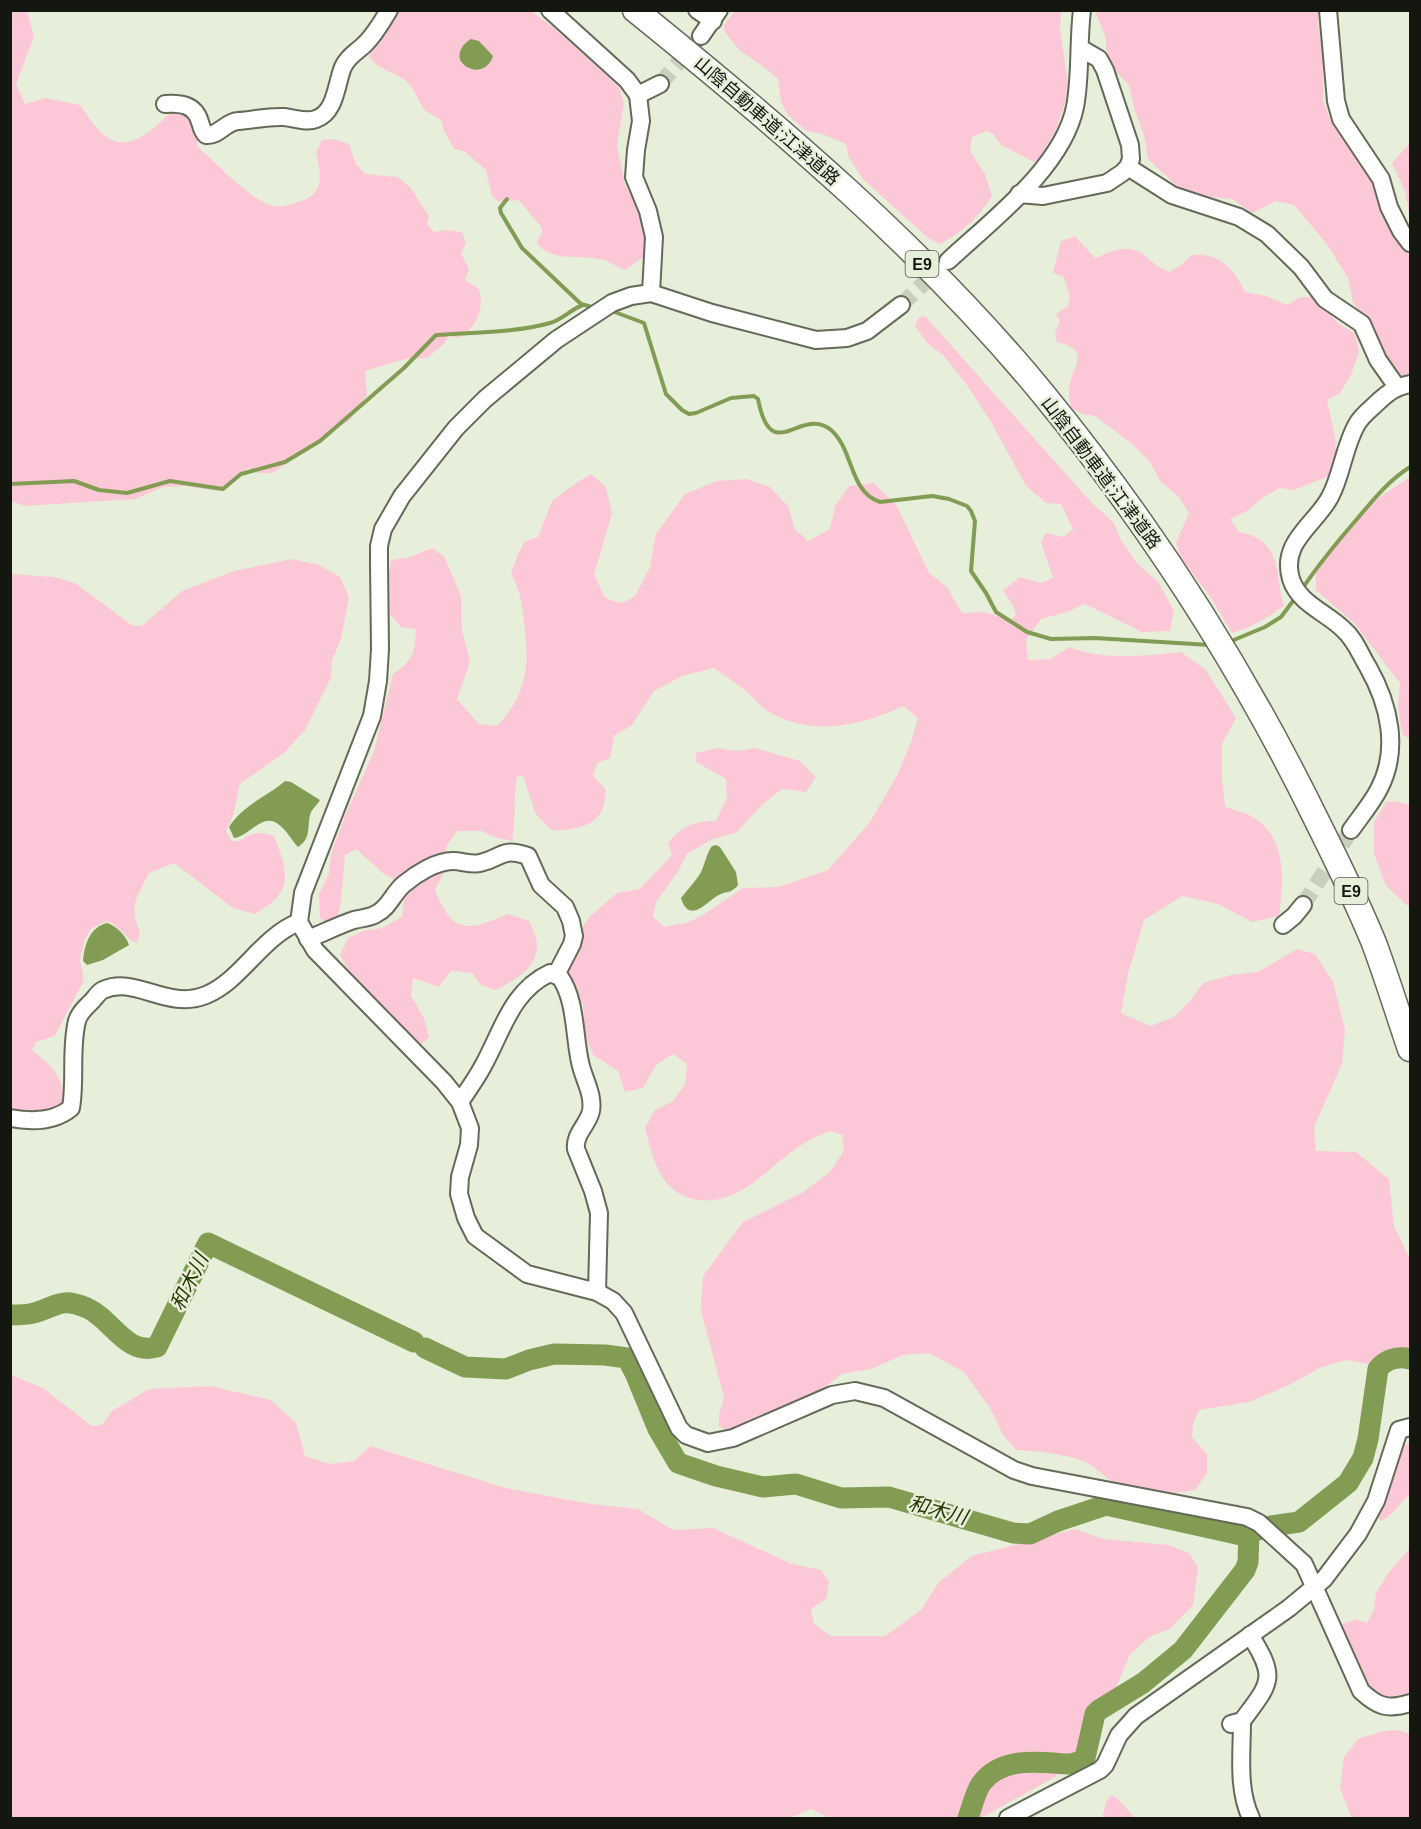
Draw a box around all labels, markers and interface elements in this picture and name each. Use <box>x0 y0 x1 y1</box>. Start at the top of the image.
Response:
street label: 山陰自動車道;江津道路 <box>691 53 843 189</box>
road number: E9 <box>906 251 938 277</box>
street label: 山陰自動車道;江津道路 <box>1037 393 1165 553</box>
road number: E9 <box>1334 878 1368 904</box>
water label: 和木川 <box>166 1248 213 1314</box>
water label: 和木川 <box>906 1492 972 1529</box>

